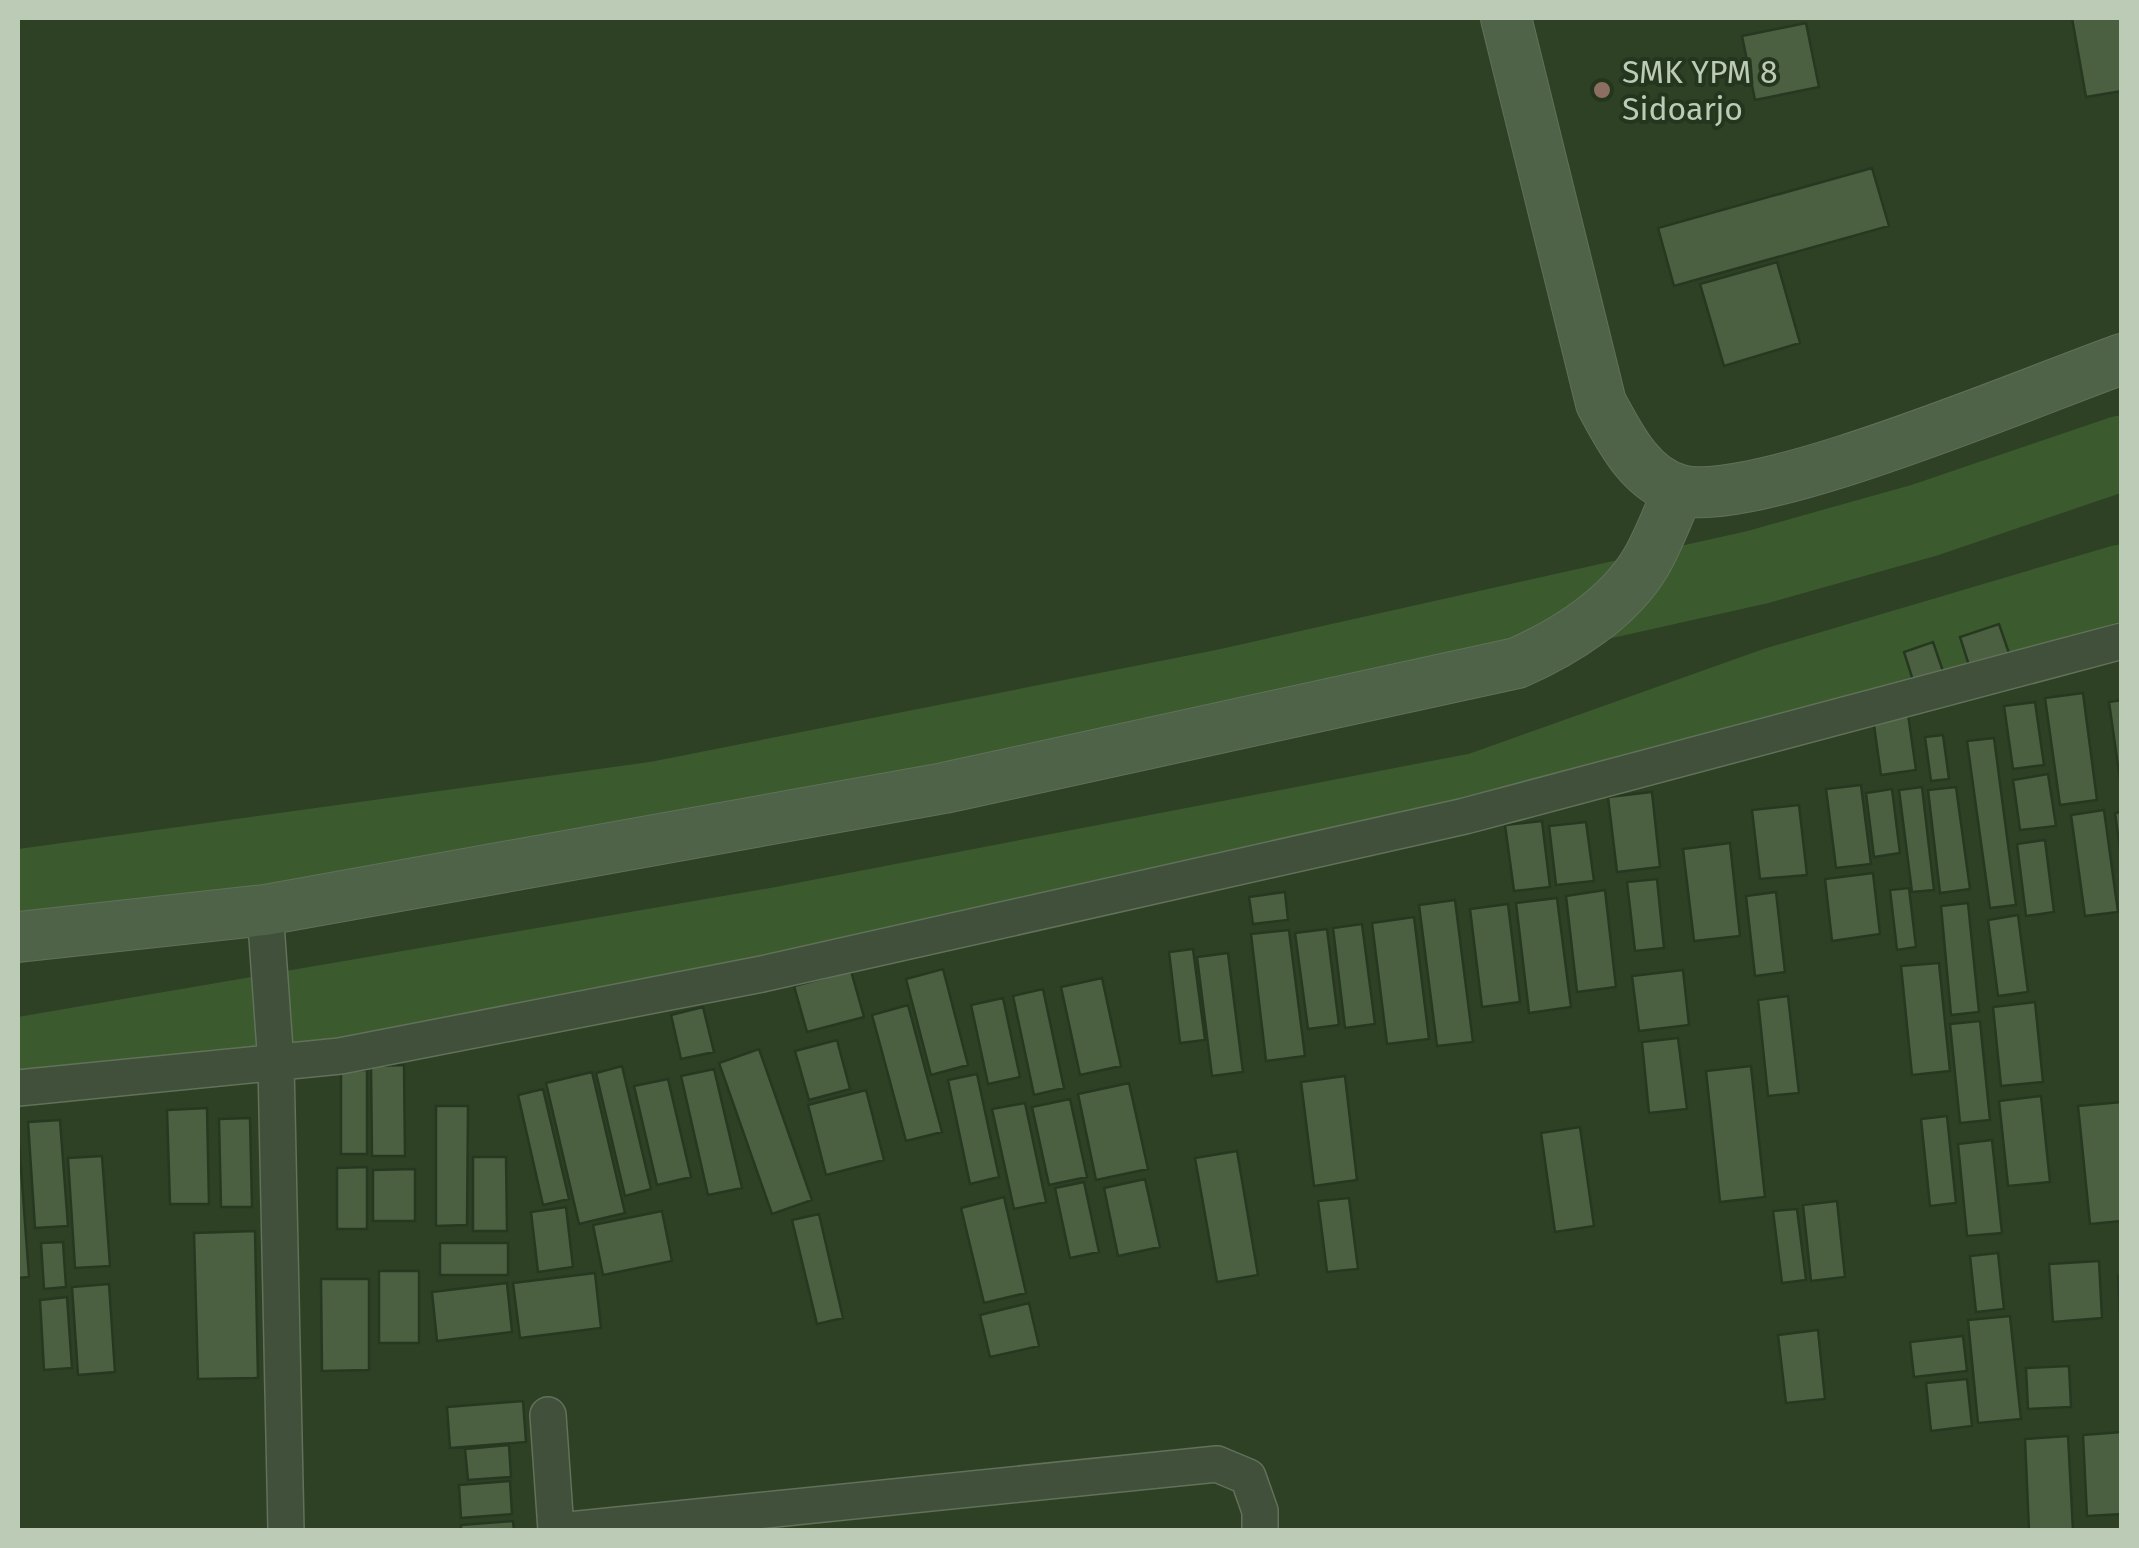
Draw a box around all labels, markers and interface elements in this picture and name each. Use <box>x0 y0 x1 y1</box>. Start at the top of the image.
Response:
place label: SMK YPM 8 Sidoarjo <box>1622 53 1778 128</box>
marker: SMK YPM 8 Sidoarjo <box>1591 79 1613 101</box>

